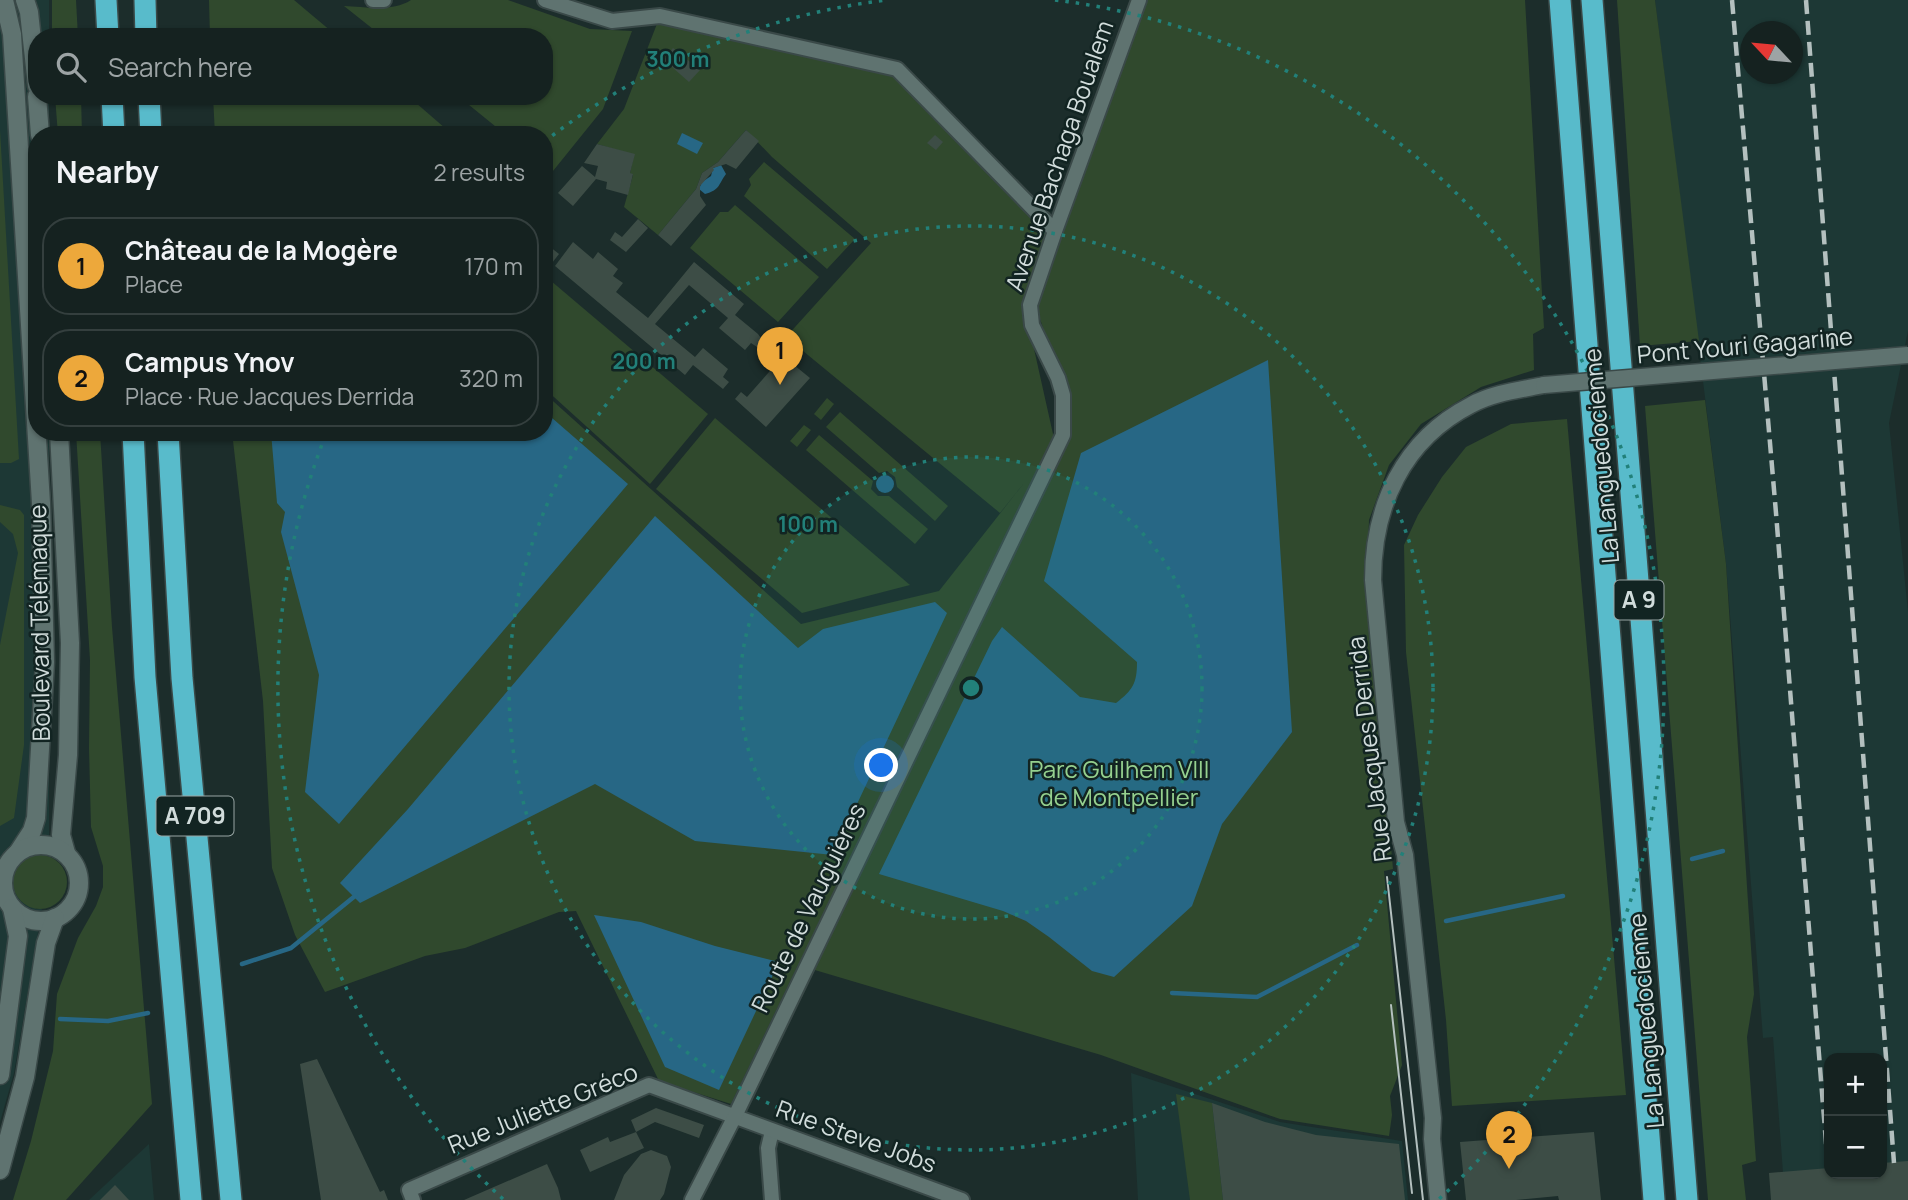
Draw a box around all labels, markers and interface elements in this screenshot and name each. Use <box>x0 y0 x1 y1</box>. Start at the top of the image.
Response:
street label: Avenue Bachaga Boualem <box>997 16 1120 295</box>
north arrow <box>1740 21 1803 84</box>
search box <box>28 28 553 105</box>
text: 300 m <box>647 45 709 73</box>
icon: search <box>52 48 90 86</box>
text: Search here <box>108 49 253 85</box>
text: Nearby <box>56 151 159 192</box>
text: 2 results <box>433 156 525 188</box>
text: Château de la Mogère <box>125 232 398 268</box>
text: 1 <box>76 250 86 282</box>
text: 170 m <box>464 250 523 282</box>
text: Place <box>125 268 183 300</box>
street label: Pont Youri Gagarine <box>1636 319 1854 370</box>
pin: 1 <box>757 327 803 385</box>
text: Campus Ynov <box>125 344 295 380</box>
text: 200 m <box>612 347 676 375</box>
street label: La Languedocienne <box>1575 347 1626 565</box>
text: 2 <box>74 362 88 394</box>
text: 320 m <box>459 362 523 394</box>
text: Place · Rue Jacques Derrida <box>125 380 414 412</box>
street label: Boulevard Télémaque <box>20 504 57 742</box>
text: 100 m <box>778 510 838 538</box>
road number: A 9 <box>1614 580 1664 620</box>
street label: Rue Jacques Derrida <box>1338 635 1399 864</box>
centre of rings <box>959 676 983 700</box>
your location <box>864 748 898 782</box>
park label: Parc Guilhem VIII de Montpellier <box>1029 752 1209 813</box>
road number: A 709 <box>156 796 234 836</box>
street label: Route de Vauguières <box>743 797 873 1017</box>
street label: La Languedocienne <box>1620 912 1671 1130</box>
map controls <box>1824 1053 1887 1179</box>
button: + <box>1824 1053 1887 1116</box>
street label: Rue Juliette Gréco <box>443 1054 642 1161</box>
street label: Rue Steve Jobs <box>772 1091 941 1180</box>
pin: 2 <box>1486 1111 1532 1169</box>
button: − <box>1824 1116 1887 1179</box>

